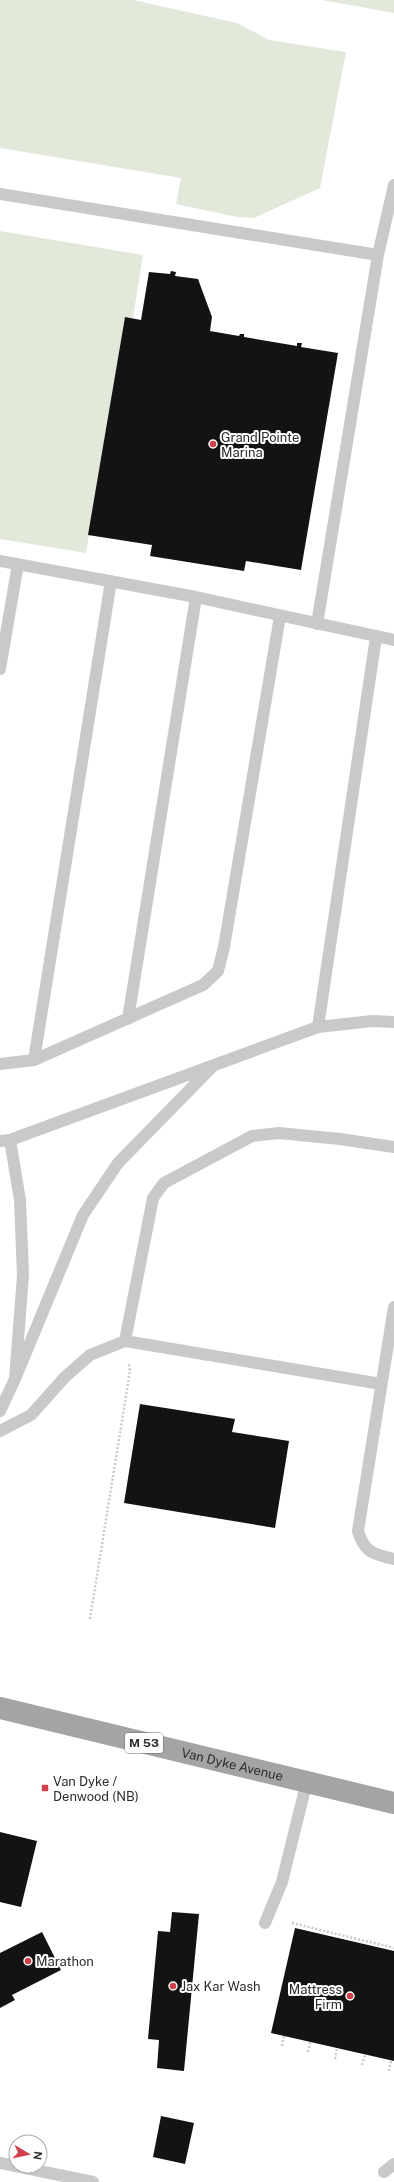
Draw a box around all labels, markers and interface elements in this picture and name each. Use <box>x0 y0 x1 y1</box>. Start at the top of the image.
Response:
place label: Grand Pointe Marina <box>221 430 299 460</box>
marker: Grand Pointe Marina <box>208 439 218 449</box>
road number: M 53 <box>125 1733 163 1753</box>
street label: Van Dyke Avenue <box>180 1745 285 1784</box>
place label: Van Dyke / Denwood (NB) <box>53 1774 139 1804</box>
marker: Van Dyke / Denwood (NB) <box>40 1783 50 1793</box>
place label: Marathon <box>36 1954 94 1969</box>
marker: Marathon <box>23 1956 33 1966</box>
place label: Jax Kar Wash <box>181 1979 261 1994</box>
marker: Jax Kar Wash <box>168 1981 178 1991</box>
place label: Mattress Firm <box>289 1982 342 2012</box>
marker: Mattress Firm <box>345 1991 355 2001</box>
north arrow <box>8 2134 48 2174</box>
text: N <box>31 2150 44 2161</box>

